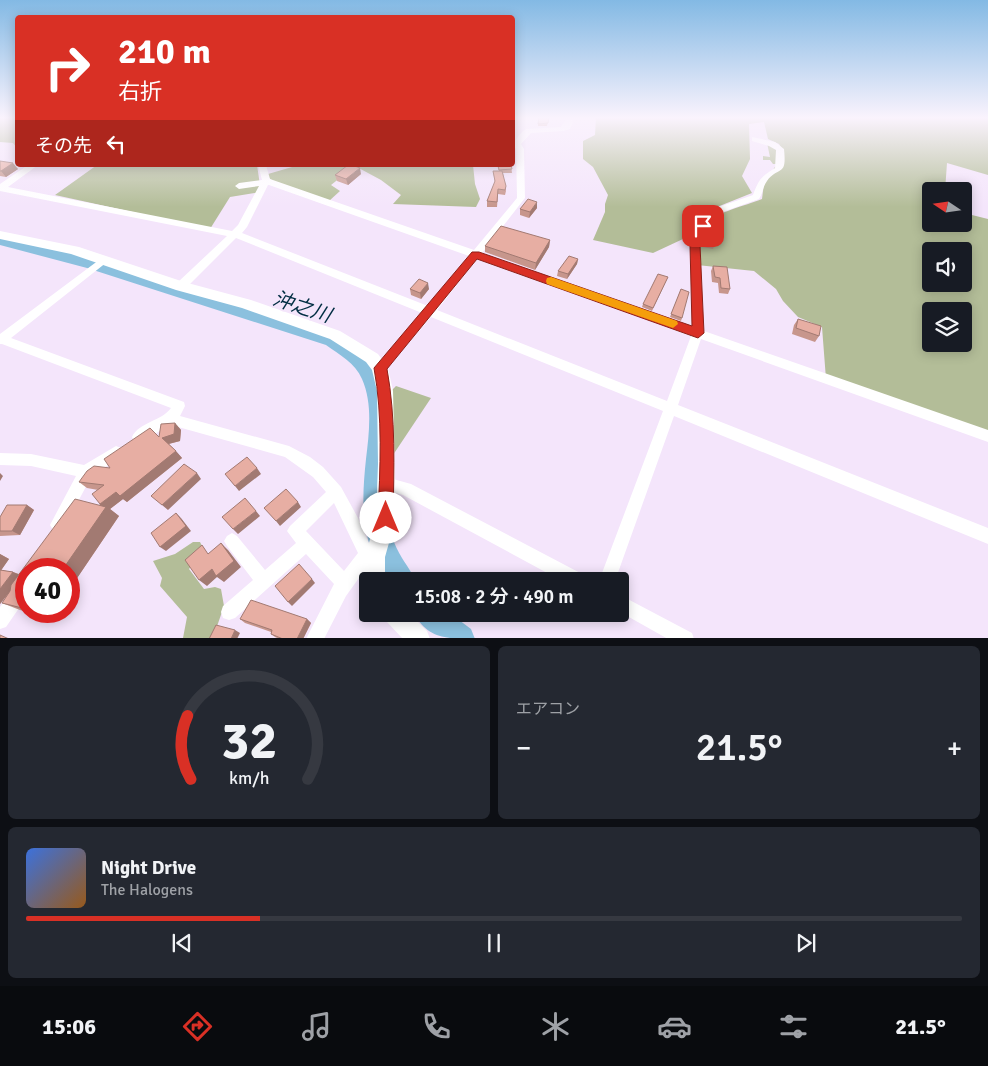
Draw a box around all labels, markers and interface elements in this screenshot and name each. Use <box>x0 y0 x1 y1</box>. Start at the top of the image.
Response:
text: 210 m <box>118 30 211 73</box>
icon: right <box>35 35 100 100</box>
text: 右折 <box>118 78 162 105</box>
icon: left <box>102 130 130 158</box>
text: その先 <box>35 134 92 158</box>
north arrow <box>922 182 972 232</box>
map controls <box>922 182 972 352</box>
pin <box>682 205 724 247</box>
icon: arrive <box>689 212 717 240</box>
button: sound <box>922 242 972 292</box>
water label: 沖之川 <box>270 286 336 329</box>
button: layers <box>922 302 972 352</box>
position arrow <box>359 491 411 543</box>
speed limit sign: 40 <box>15 558 80 623</box>
text: 15:08 · 2 分 · 490 m <box>415 585 573 609</box>
text: エアコン <box>516 699 580 719</box>
text: 32 <box>221 709 277 773</box>
text: 21.5° <box>696 724 782 771</box>
text: − <box>516 731 531 765</box>
text: + <box>947 731 962 765</box>
text: km/h <box>229 767 269 789</box>
text: Night Drive <box>101 856 196 880</box>
text: The Halogens <box>101 880 193 900</box>
icon: previous <box>168 929 196 957</box>
icon: pause <box>480 929 508 957</box>
icon: next <box>792 929 820 957</box>
icon: directions <box>180 1009 215 1044</box>
icon: music <box>299 1009 334 1044</box>
icon: phone <box>419 1009 454 1044</box>
icon: climate <box>538 1009 573 1044</box>
icon: car <box>657 1009 692 1044</box>
icon: filters <box>776 1009 811 1044</box>
text: 15:06 <box>42 1013 96 1040</box>
text: 21.5° <box>895 1013 946 1040</box>

